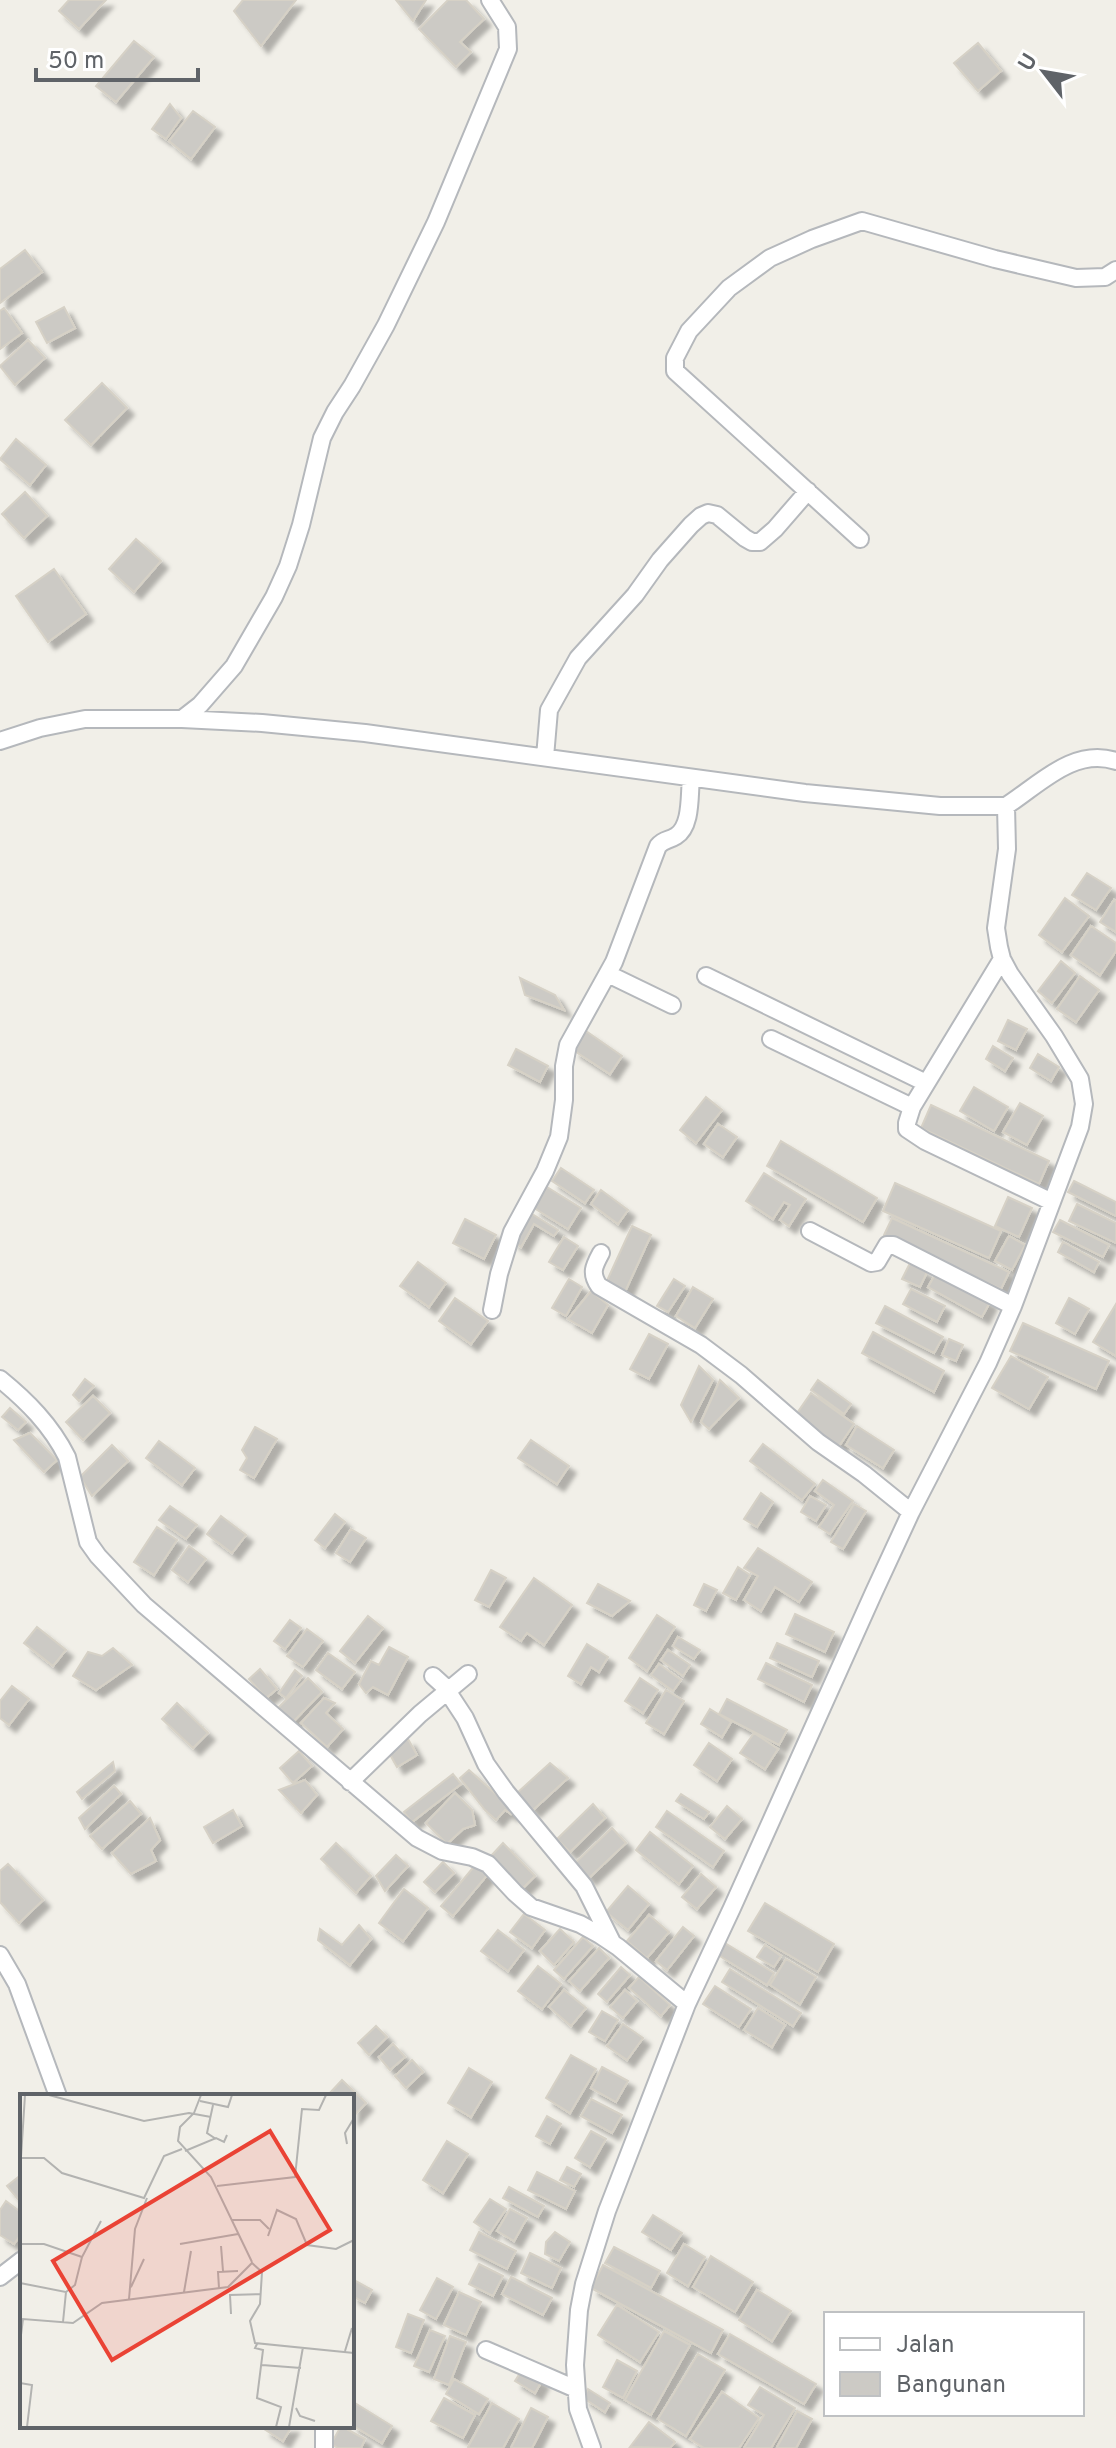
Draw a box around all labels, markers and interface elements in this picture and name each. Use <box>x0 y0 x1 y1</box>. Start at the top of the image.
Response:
scale bar <box>36 32 198 82</box>
north arrow <box>1004 32 1084 112</box>
text: 50 m <box>48 47 104 77</box>
text: U <box>1013 49 1045 77</box>
inset map <box>20 2094 354 2428</box>
legend <box>824 2312 1084 2416</box>
text: Jalan <box>896 2331 954 2361</box>
text: Bangunan <box>896 2371 1006 2401</box>

